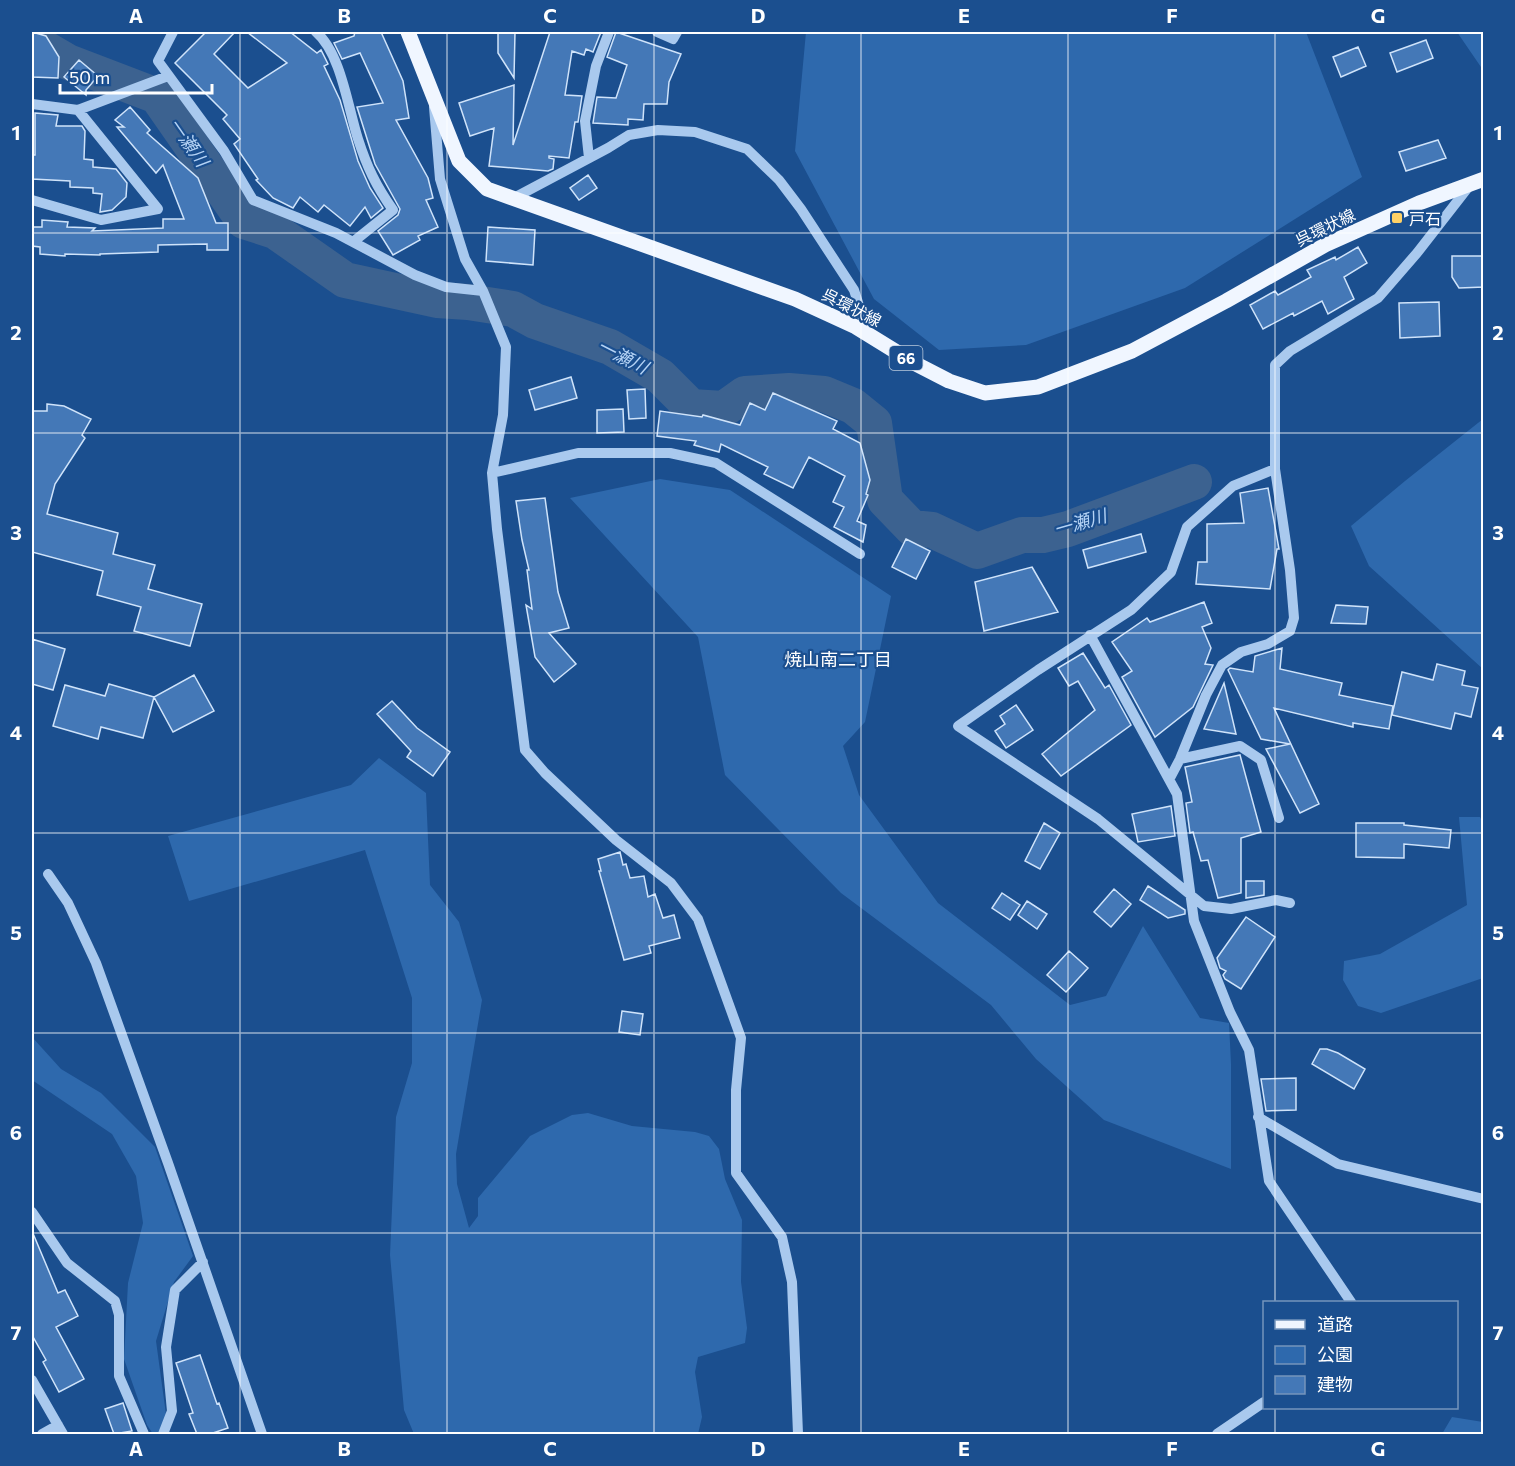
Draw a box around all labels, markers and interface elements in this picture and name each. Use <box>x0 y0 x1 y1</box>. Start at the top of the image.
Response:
text: A <box>129 3 143 27</box>
text: B <box>337 3 351 27</box>
text: C <box>543 3 557 27</box>
text: D <box>751 3 765 27</box>
text: E <box>958 3 970 27</box>
text: F <box>1166 3 1178 27</box>
text: G <box>1371 3 1385 27</box>
scale bar <box>60 57 212 95</box>
text: 50 m <box>69 66 110 88</box>
water label: 一瀬川 <box>165 114 215 172</box>
text: 1 <box>11 120 21 144</box>
text: 1 <box>1493 120 1503 144</box>
street label: 呉環状線 <box>1292 204 1358 250</box>
place label: 戸石 <box>1409 209 1441 228</box>
marker: 戸石 <box>1390 211 1404 225</box>
street label: 呉環状線 <box>819 284 885 330</box>
text: 2 <box>10 320 22 344</box>
text: 2 <box>1492 320 1504 344</box>
water label: 一瀬川 <box>594 334 654 379</box>
road number: 66 <box>890 346 922 370</box>
water label: 一瀬川 <box>1051 503 1111 540</box>
text: 3 <box>10 520 22 544</box>
text: 3 <box>1492 520 1504 544</box>
district label: 焼山南二丁目 <box>784 648 892 670</box>
text: 4 <box>10 720 22 744</box>
text: 4 <box>1492 720 1504 744</box>
text: 5 <box>10 920 22 944</box>
text: 5 <box>1492 920 1504 944</box>
text: 6 <box>10 1120 22 1144</box>
text: 6 <box>1492 1120 1504 1144</box>
legend <box>1263 1301 1458 1409</box>
text: 道路 <box>1317 1313 1353 1335</box>
text: 7 <box>11 1320 22 1344</box>
text: 7 <box>1493 1320 1504 1344</box>
text: 公園 <box>1317 1343 1353 1365</box>
text: 建物 <box>1317 1373 1353 1395</box>
text: A <box>129 1436 143 1460</box>
text: B <box>337 1436 351 1460</box>
text: C <box>543 1436 557 1460</box>
text: D <box>751 1436 765 1460</box>
text: E <box>958 1436 970 1460</box>
text: F <box>1166 1436 1178 1460</box>
text: G <box>1371 1436 1385 1460</box>

